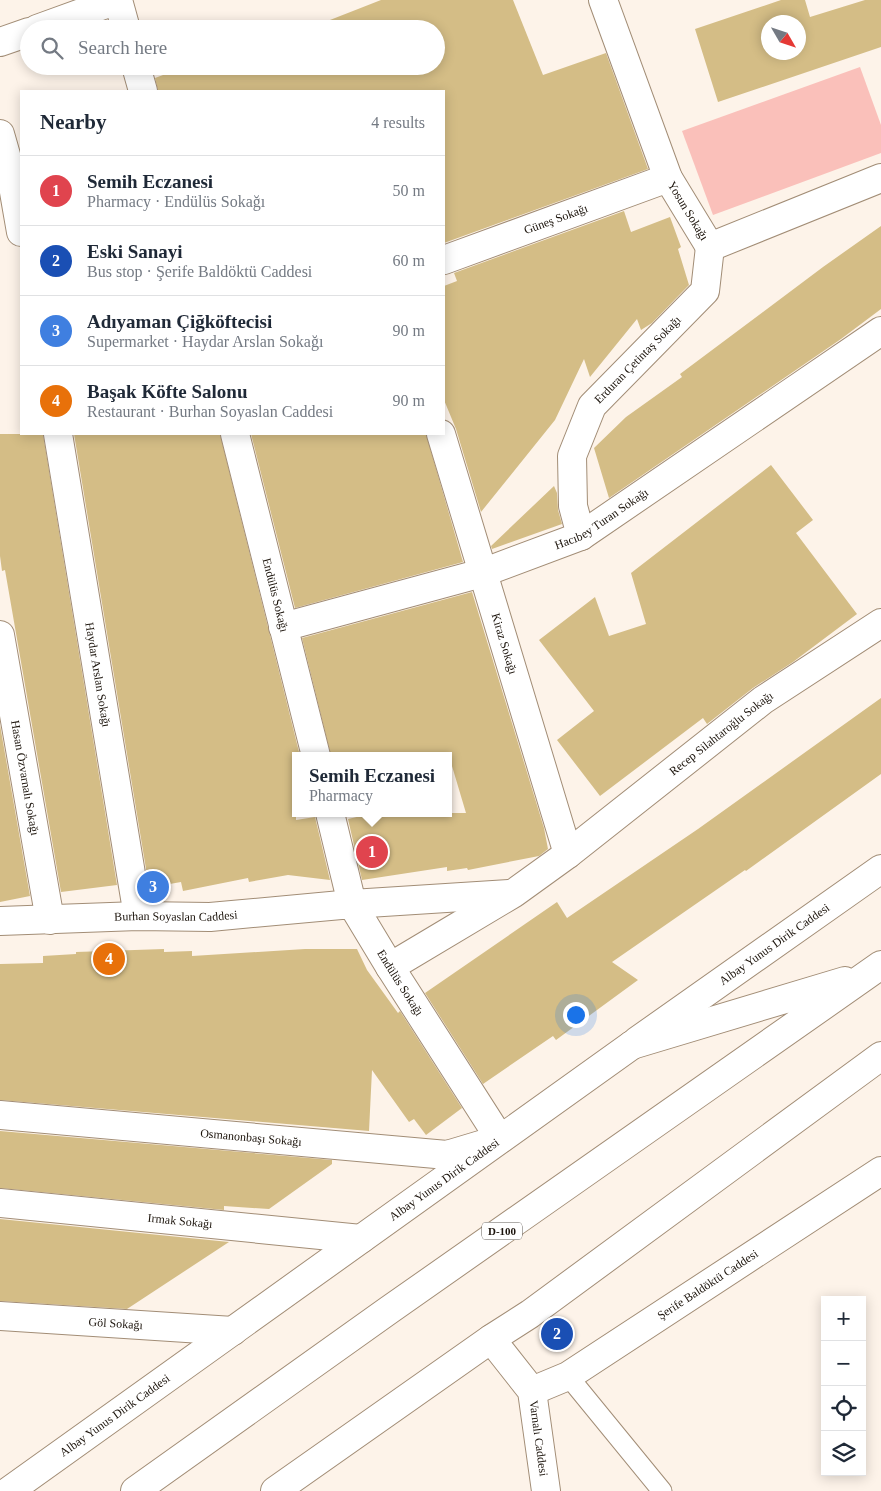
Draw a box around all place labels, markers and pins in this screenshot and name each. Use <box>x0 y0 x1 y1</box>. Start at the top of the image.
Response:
pin: 1 <box>356 833 388 871</box>
pin: 3 <box>137 868 169 906</box>
pin: 4 <box>93 940 125 978</box>
pin: 2 <box>541 1315 573 1353</box>

